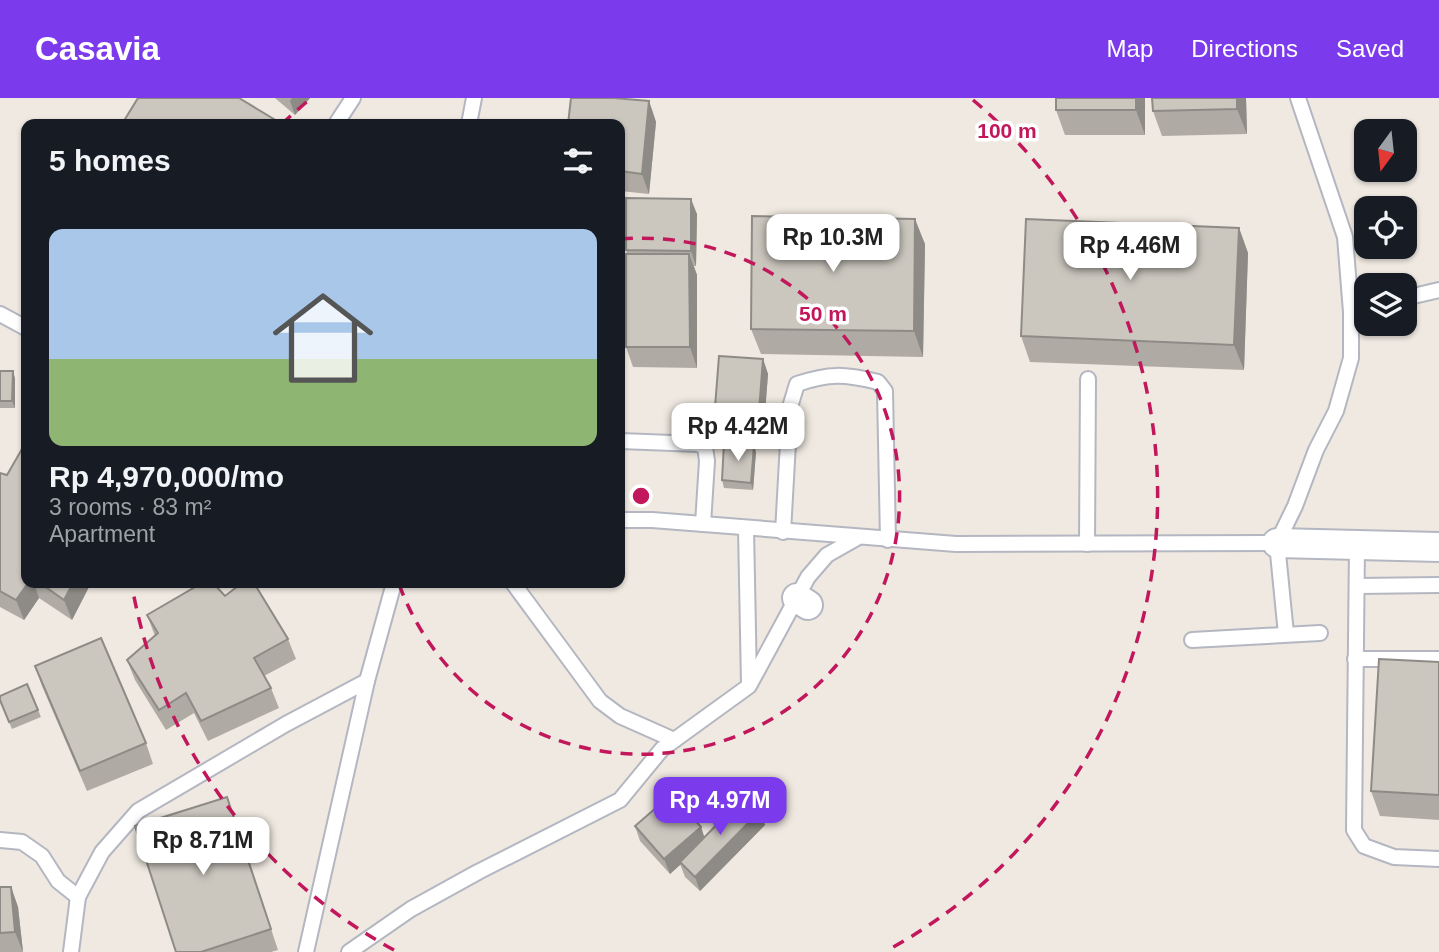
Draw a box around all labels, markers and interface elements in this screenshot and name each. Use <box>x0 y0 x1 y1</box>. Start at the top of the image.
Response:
text: Casavia <box>35 30 160 67</box>
text: Map <box>1107 35 1153 62</box>
text: Directions <box>1191 35 1298 62</box>
text: Saved <box>1336 35 1404 62</box>
text: 100 m <box>977 119 1037 142</box>
north arrow <box>1354 119 1418 182</box>
map controls <box>1354 119 1417 336</box>
icon: filters <box>559 142 597 180</box>
text: 5 homes <box>49 144 171 177</box>
button: locate <box>1354 196 1417 259</box>
pin: Rp 10.3M <box>761 214 905 274</box>
pin: Rp 4.46M <box>1058 222 1202 282</box>
text: Rp 10.3M <box>783 224 883 250</box>
text: Rp 4.46M <box>1080 232 1180 258</box>
button: layers <box>1354 273 1417 336</box>
icon: home <box>260 275 386 401</box>
text: 50 m <box>799 302 847 325</box>
pin: Rp 4.42M <box>666 404 810 463</box>
text: Rp 4.42M <box>688 413 788 439</box>
text: Rp 4,970,000/mo <box>49 460 284 493</box>
centre of rings <box>629 484 653 508</box>
text: 3 rooms · 83 m² <box>49 494 211 520</box>
text: Apartment <box>49 521 155 547</box>
pin: Rp 4.97M <box>648 778 792 837</box>
text: Rp 4.97M <box>670 787 770 813</box>
pin: Rp 8.71M <box>131 818 275 877</box>
text: Rp 8.71M <box>153 827 253 853</box>

